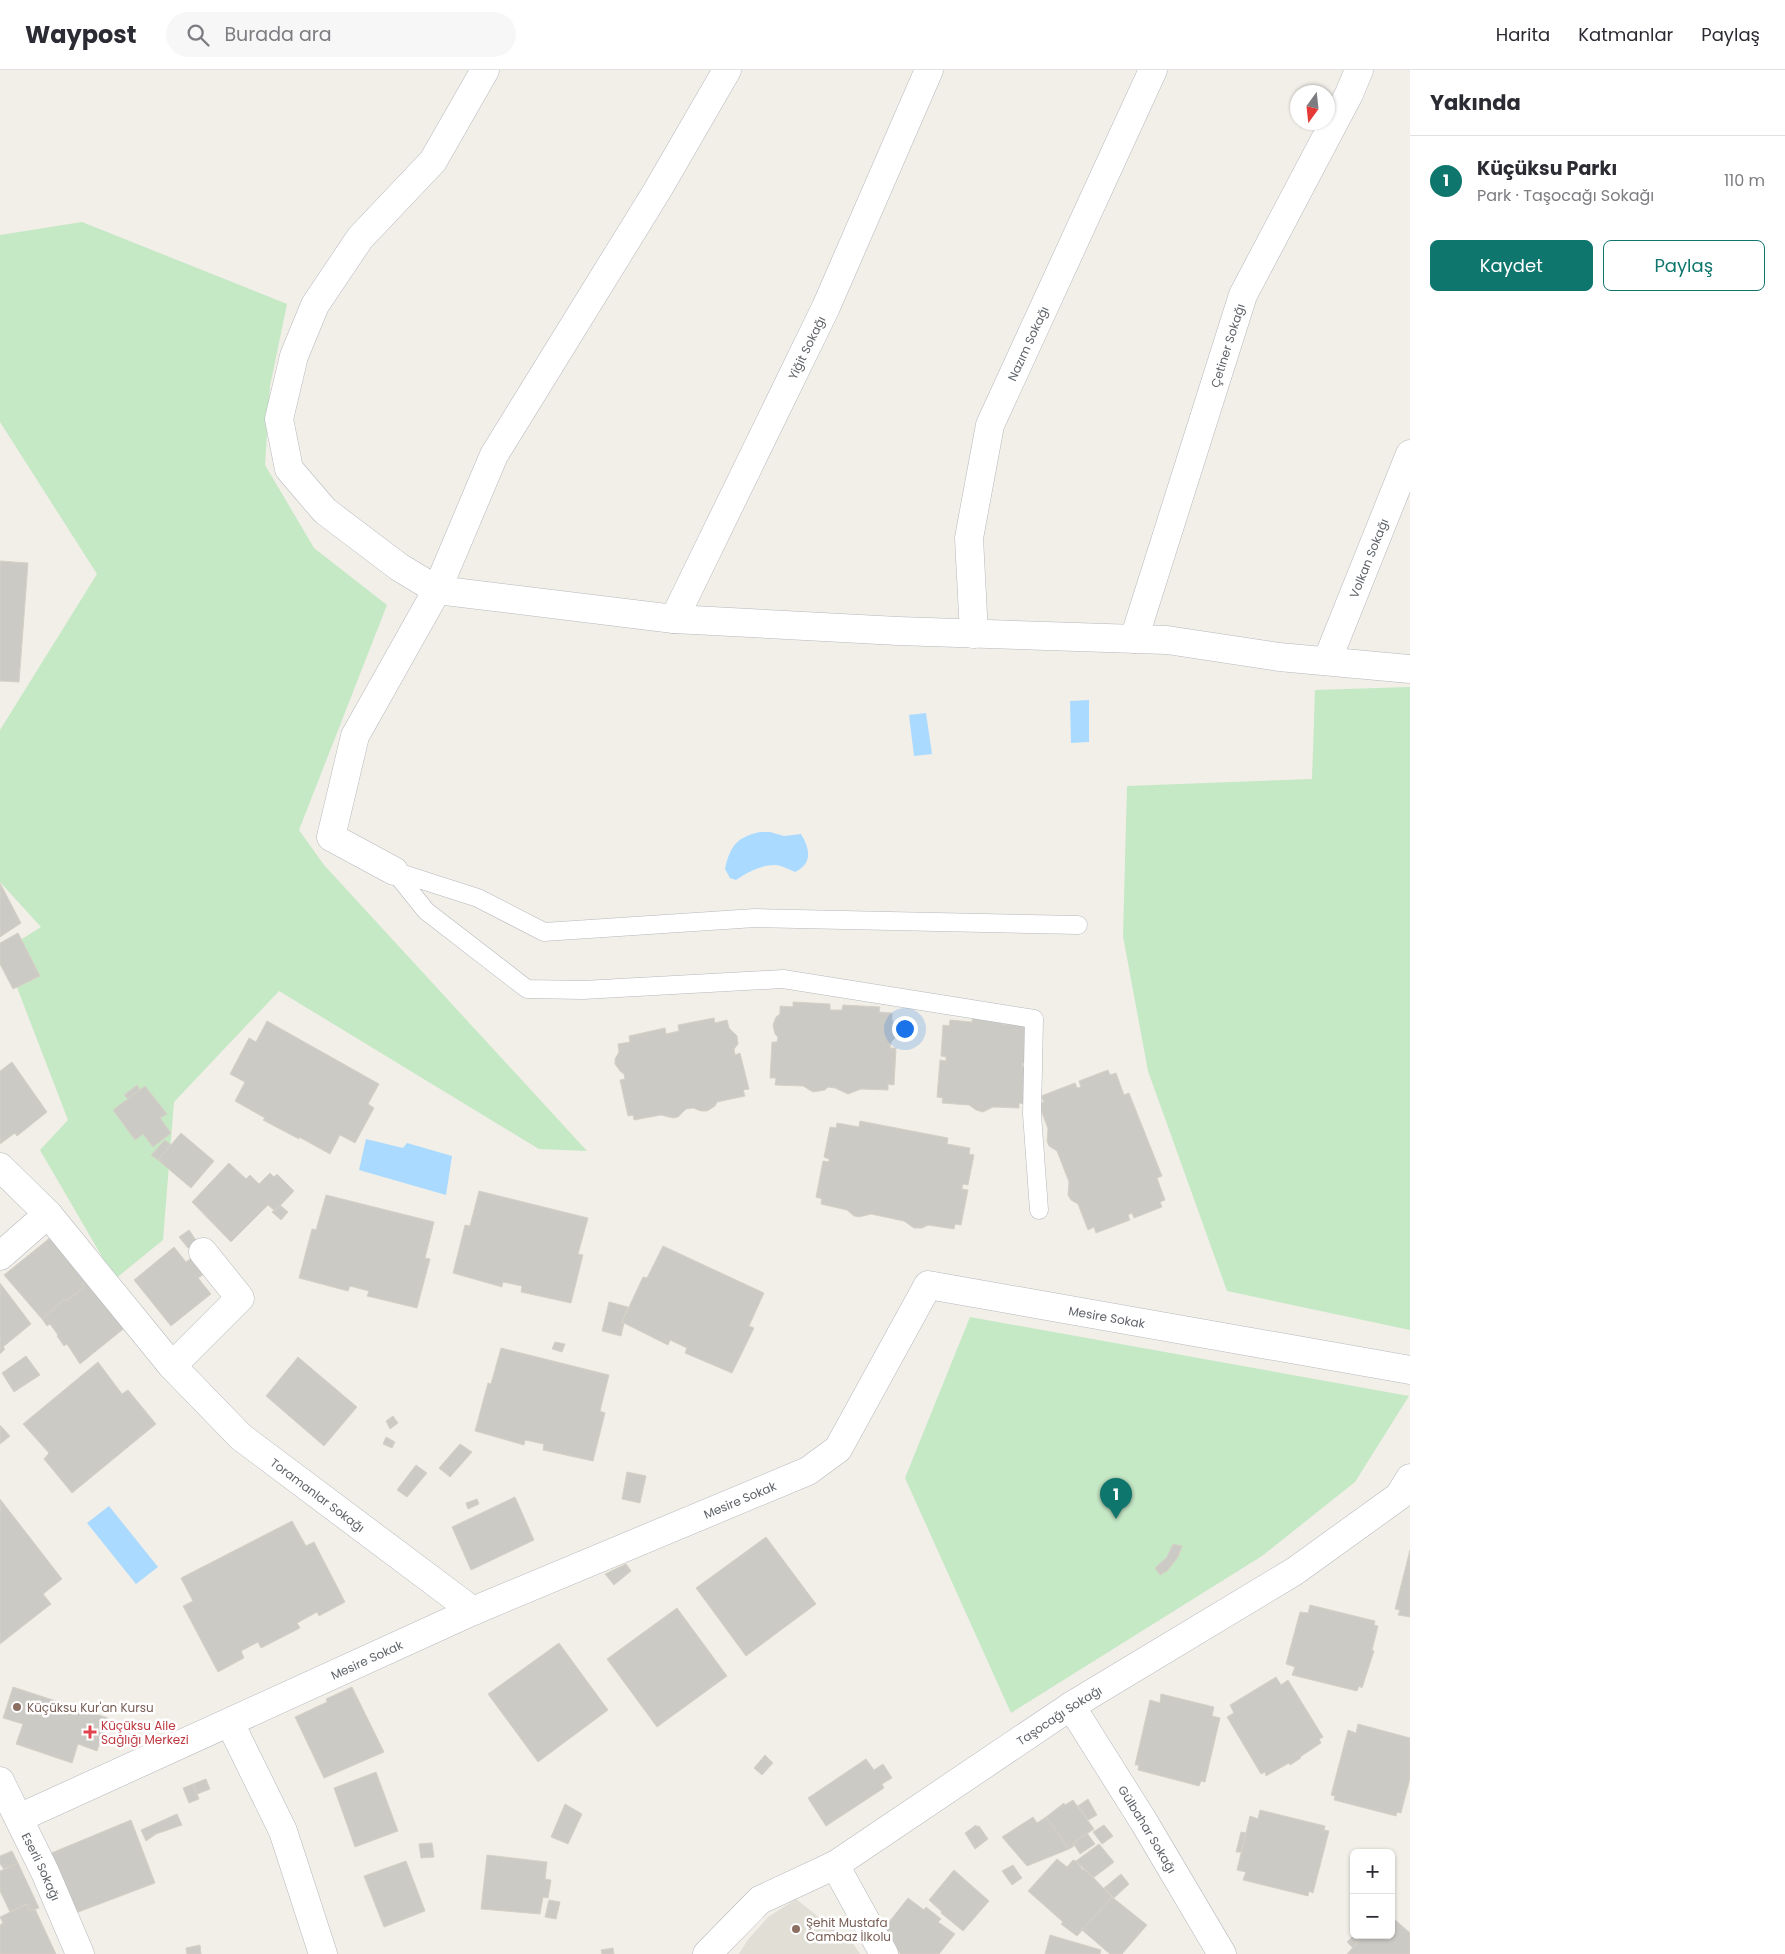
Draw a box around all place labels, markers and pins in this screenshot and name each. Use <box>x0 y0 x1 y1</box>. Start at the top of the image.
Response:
pin: 1 <box>1100 1478 1132 1519</box>
place label: Küçüksu Kur'an Kursu <box>27 1699 154 1716</box>
marker: Küçüksu Kur'an Kursu <box>11 1701 23 1713</box>
place label: Küçüksu Aile Sağlığı Merkezi <box>101 1717 189 1748</box>
marker: Küçüksu Aile Sağlığı Merkezi <box>83 1725 97 1739</box>
place label: Şehit Mustafa Cambaz İlkolu <box>806 1914 891 1945</box>
marker: Şehit Mustafa Cambaz İlkolu <box>790 1923 802 1935</box>

